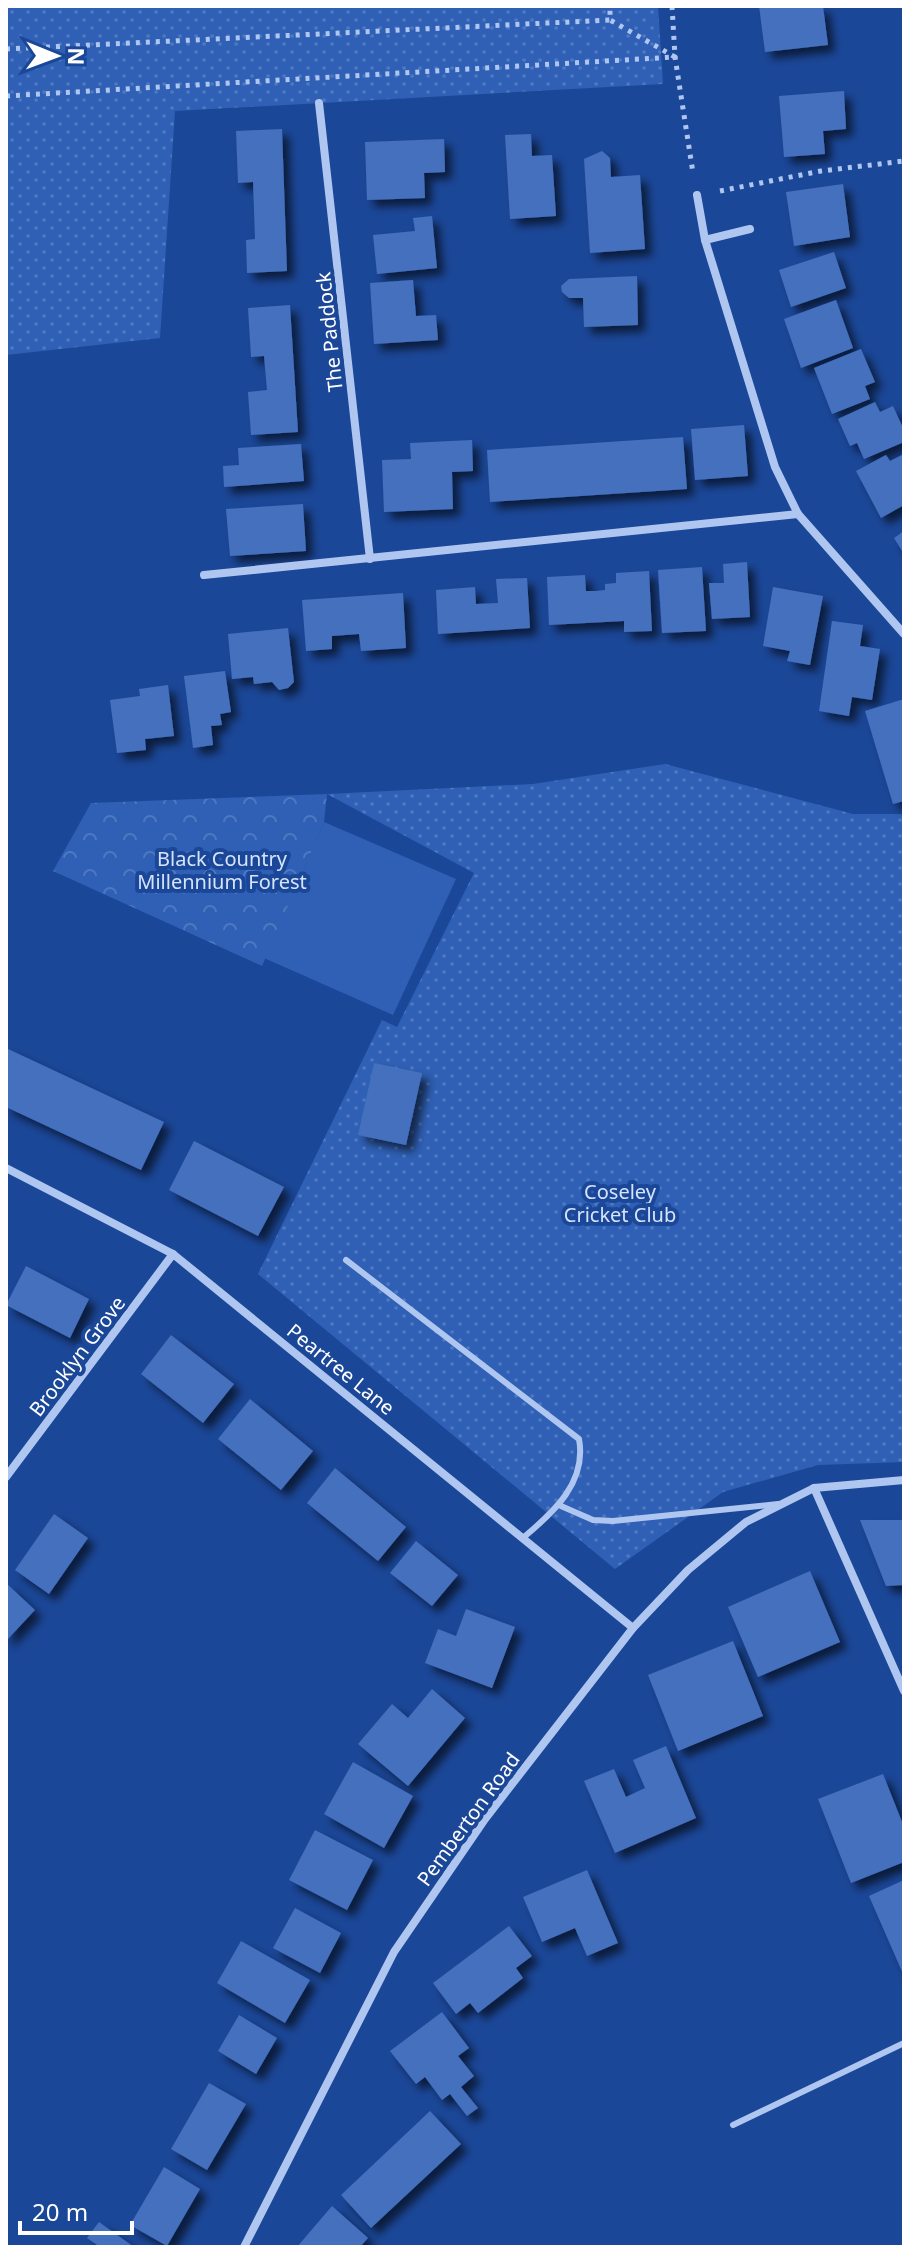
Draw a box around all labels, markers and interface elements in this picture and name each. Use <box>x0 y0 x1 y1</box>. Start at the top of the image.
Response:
north arrow <box>16 16 96 96</box>
text: N <box>62 47 92 66</box>
street label: The Paddock <box>309 270 349 393</box>
park label: Black Country Millennium Forest <box>137 845 307 895</box>
park label: Coseley Cricket Club <box>564 1178 676 1228</box>
street label: Brooklyn Grove <box>23 1290 131 1422</box>
street label: Peartree Lane <box>282 1317 400 1421</box>
street label: Pemberton Road <box>410 1747 526 1891</box>
scale bar <box>20 2185 132 2235</box>
text: 20 m <box>32 2195 88 2228</box>

